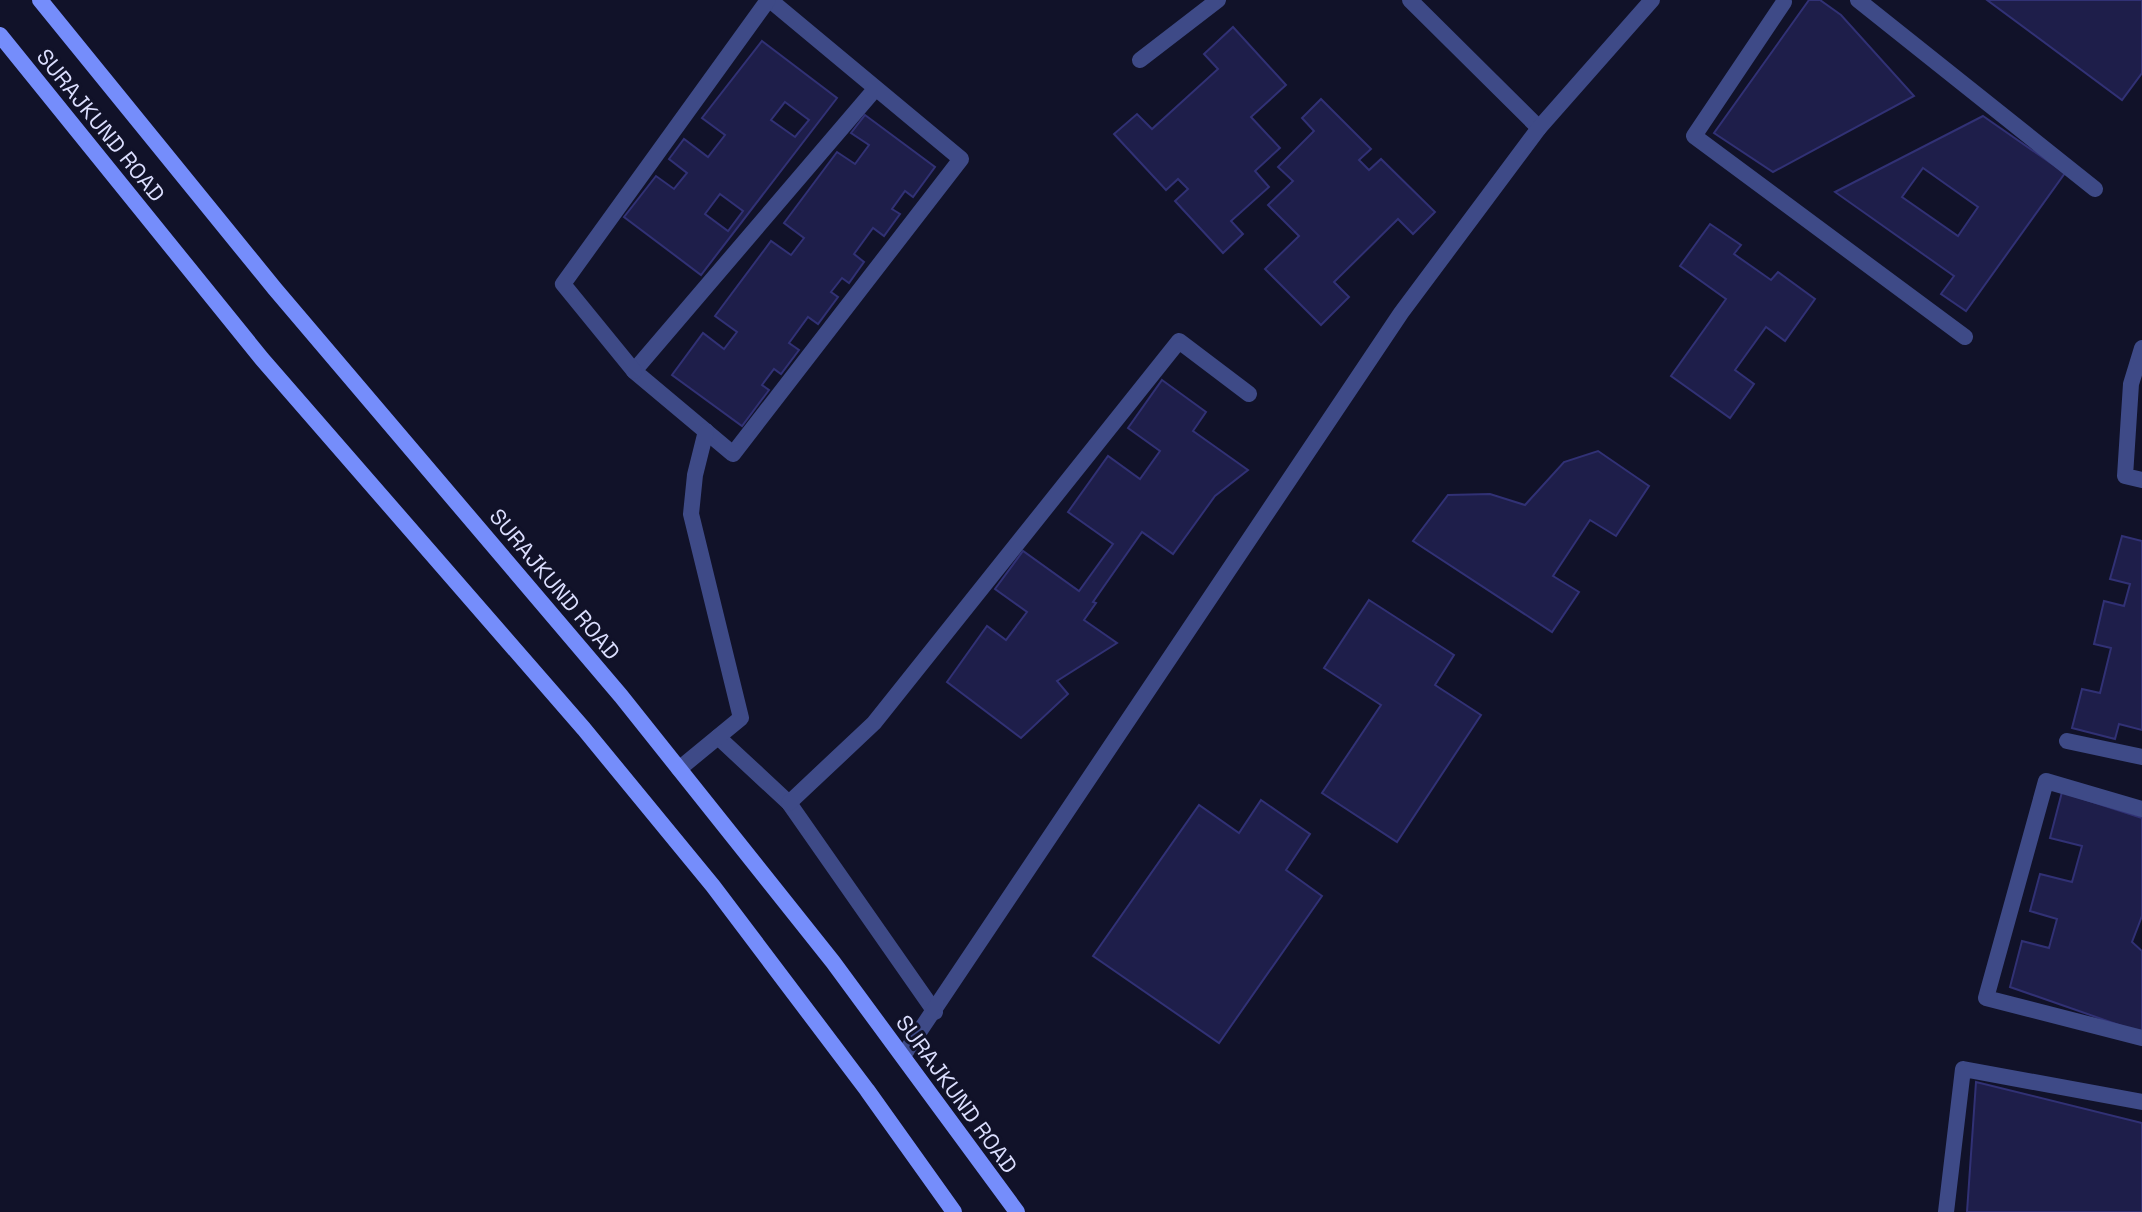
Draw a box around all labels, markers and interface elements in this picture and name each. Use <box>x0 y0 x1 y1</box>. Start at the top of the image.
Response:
street label: SURAJKUND ROAD <box>31 43 171 207</box>
street label: SURAJKUND ROAD <box>484 503 626 665</box>
street label: SURAJKUND ROAD <box>890 1009 1024 1179</box>

